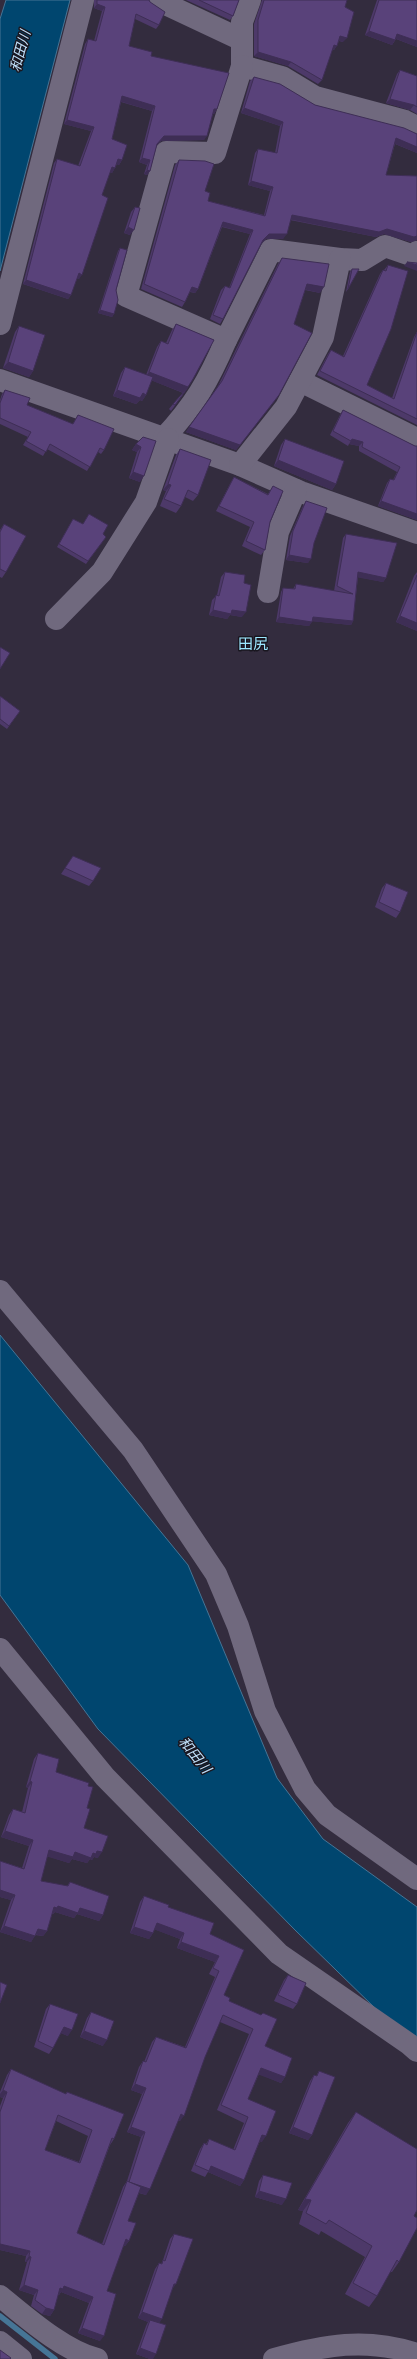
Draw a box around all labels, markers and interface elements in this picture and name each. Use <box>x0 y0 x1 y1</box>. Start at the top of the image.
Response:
water label: 和田川 <box>6 26 35 74</box>
district label: 田尻 <box>238 634 268 654</box>
water label: 和田川 <box>175 1733 216 1779</box>

